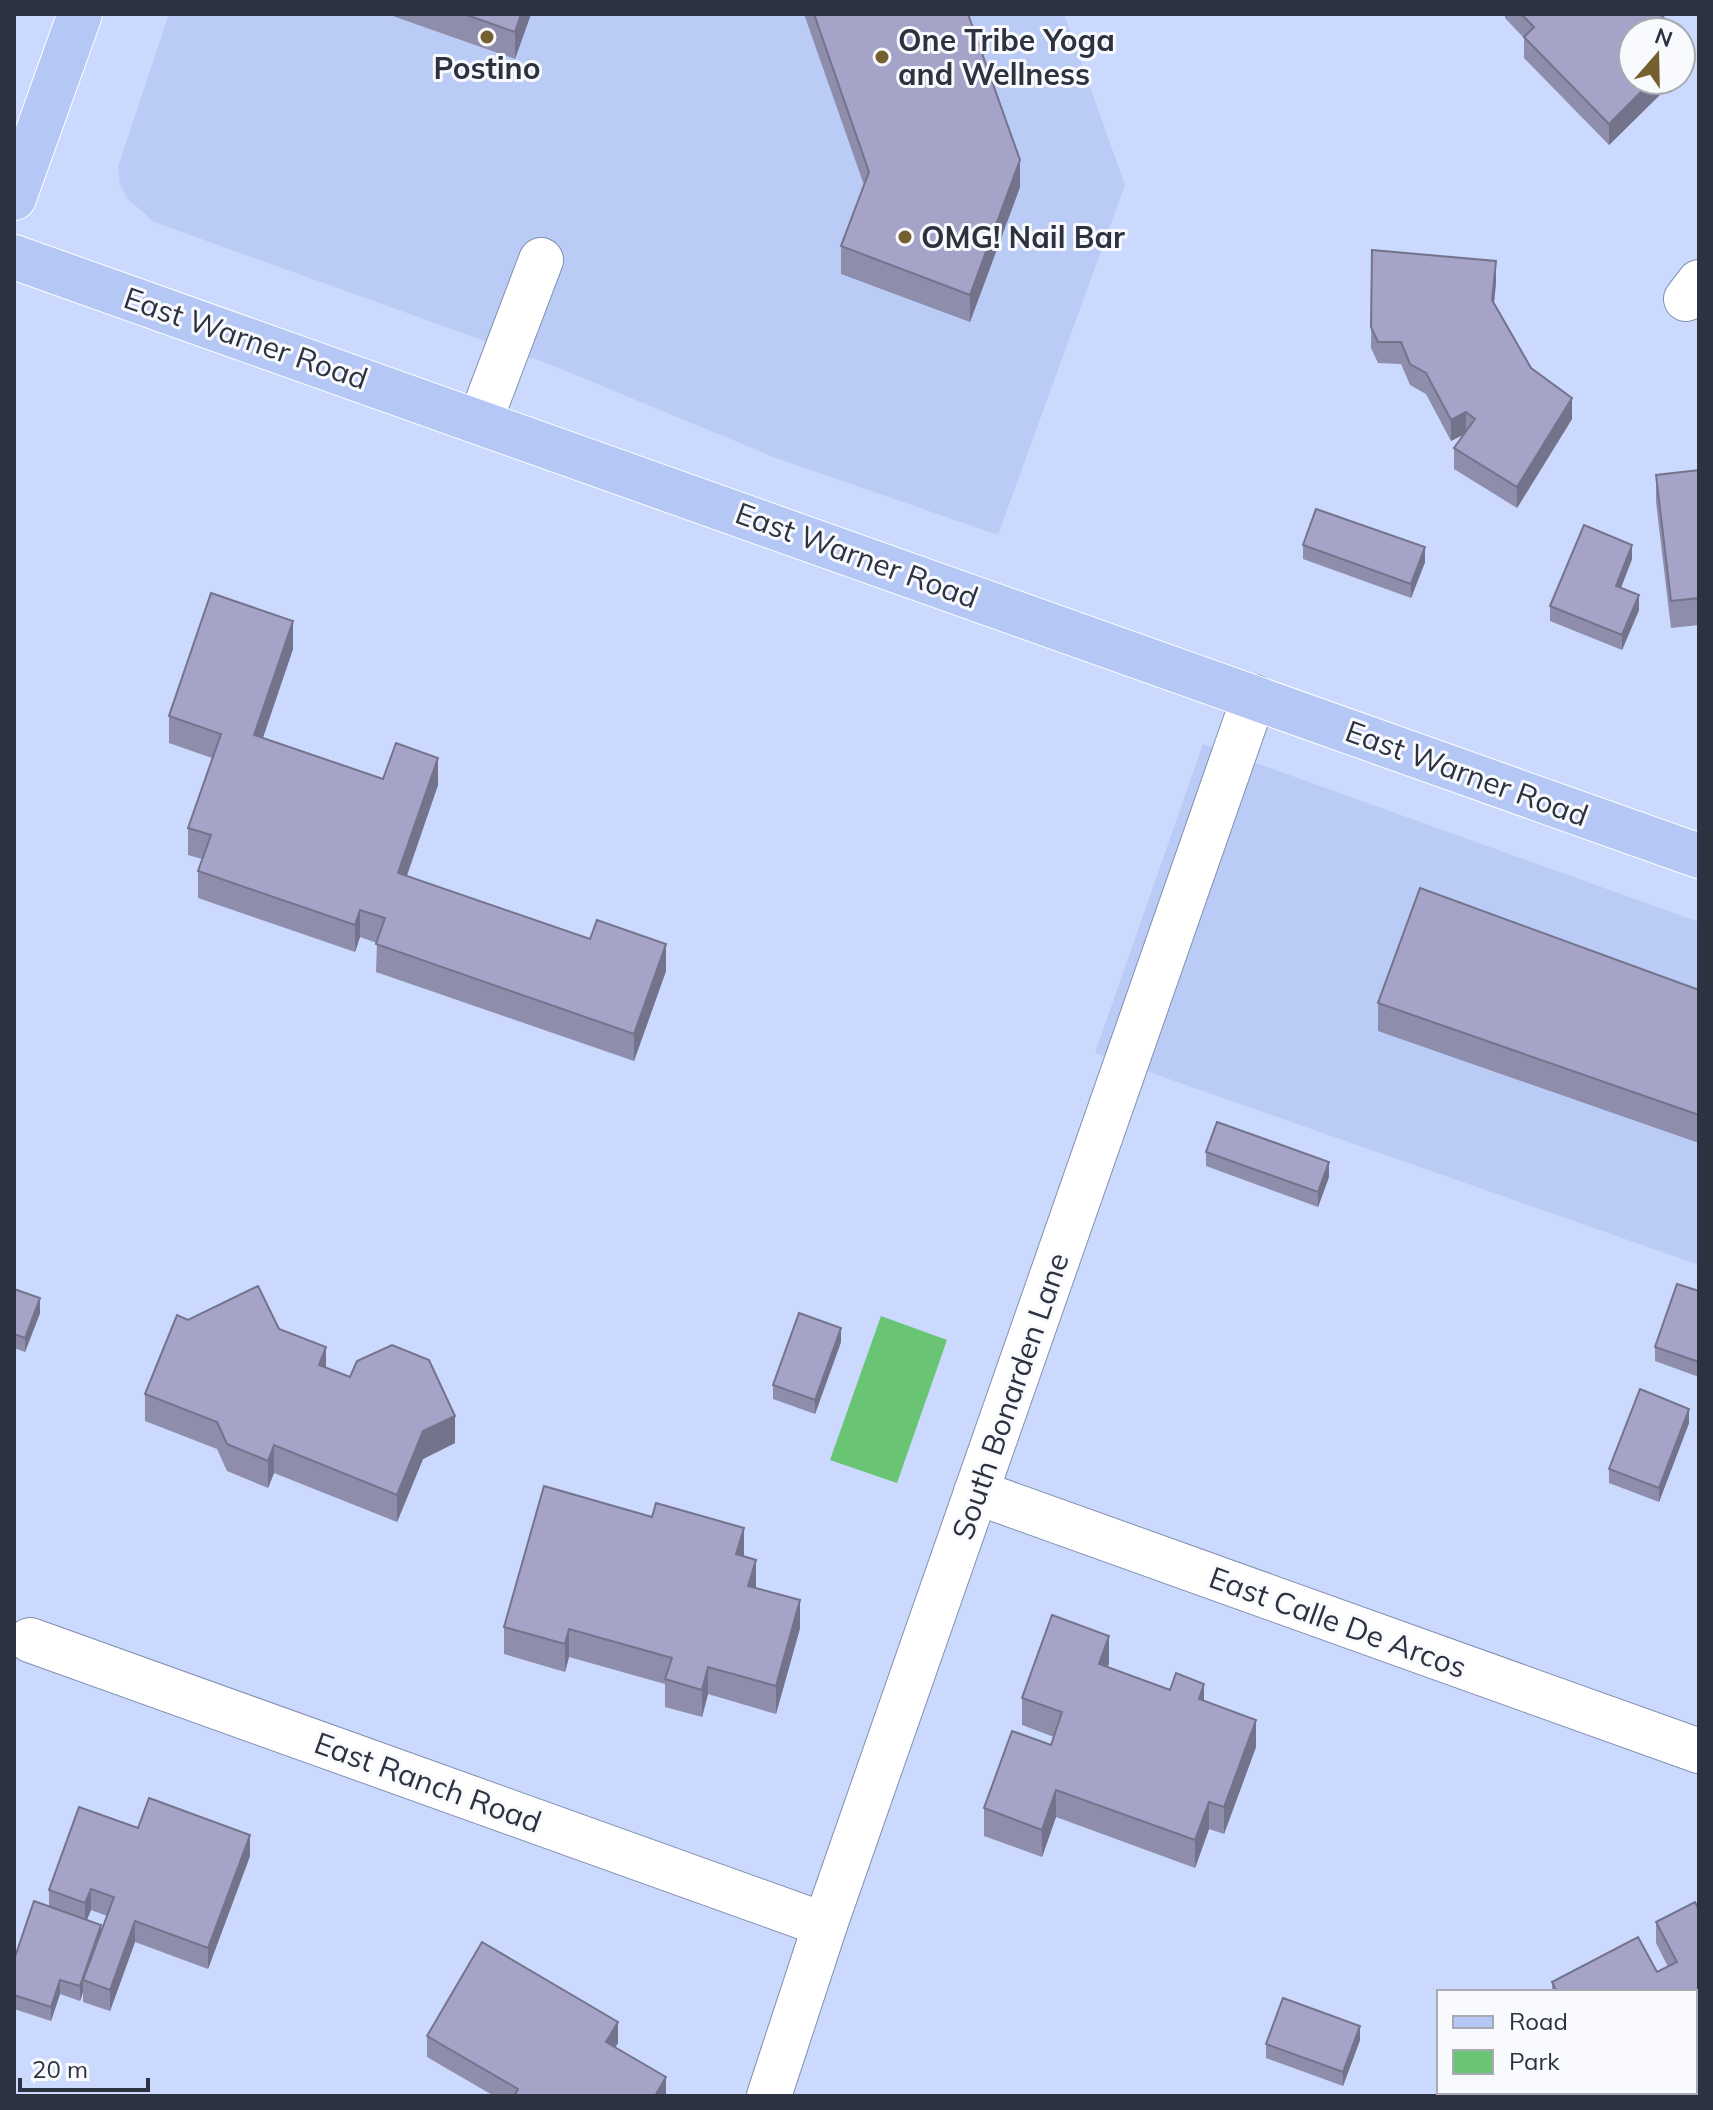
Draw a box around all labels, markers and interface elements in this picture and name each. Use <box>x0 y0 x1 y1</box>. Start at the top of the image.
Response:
north arrow <box>1617 16 1697 96</box>
place label: One Tribe Yoga and Wellness <box>898 21 1115 93</box>
text: N <box>1651 21 1676 53</box>
marker: Postino <box>478 28 496 46</box>
marker: One Tribe Yoga and Wellness <box>873 48 891 66</box>
place label: Postino <box>434 49 540 87</box>
place label: OMG! Nail Bar <box>921 218 1125 256</box>
marker: OMG! Nail Bar <box>896 228 914 246</box>
street label: East Warner Road <box>119 278 373 398</box>
street label: East Warner Road <box>731 494 983 616</box>
street label: East Warner Road <box>1341 712 1593 834</box>
street label: South Bonarden Lane <box>943 1248 1077 1544</box>
street label: East Calle De Arcos <box>1204 1558 1472 1686</box>
street label: East Ranch Road <box>309 1723 547 1841</box>
legend <box>1437 1990 1697 2094</box>
text: Road <box>1509 2006 1568 2036</box>
scale bar <box>20 2042 148 2092</box>
text: Park <box>1509 2046 1560 2076</box>
text: 20 m <box>32 2054 88 2084</box>

